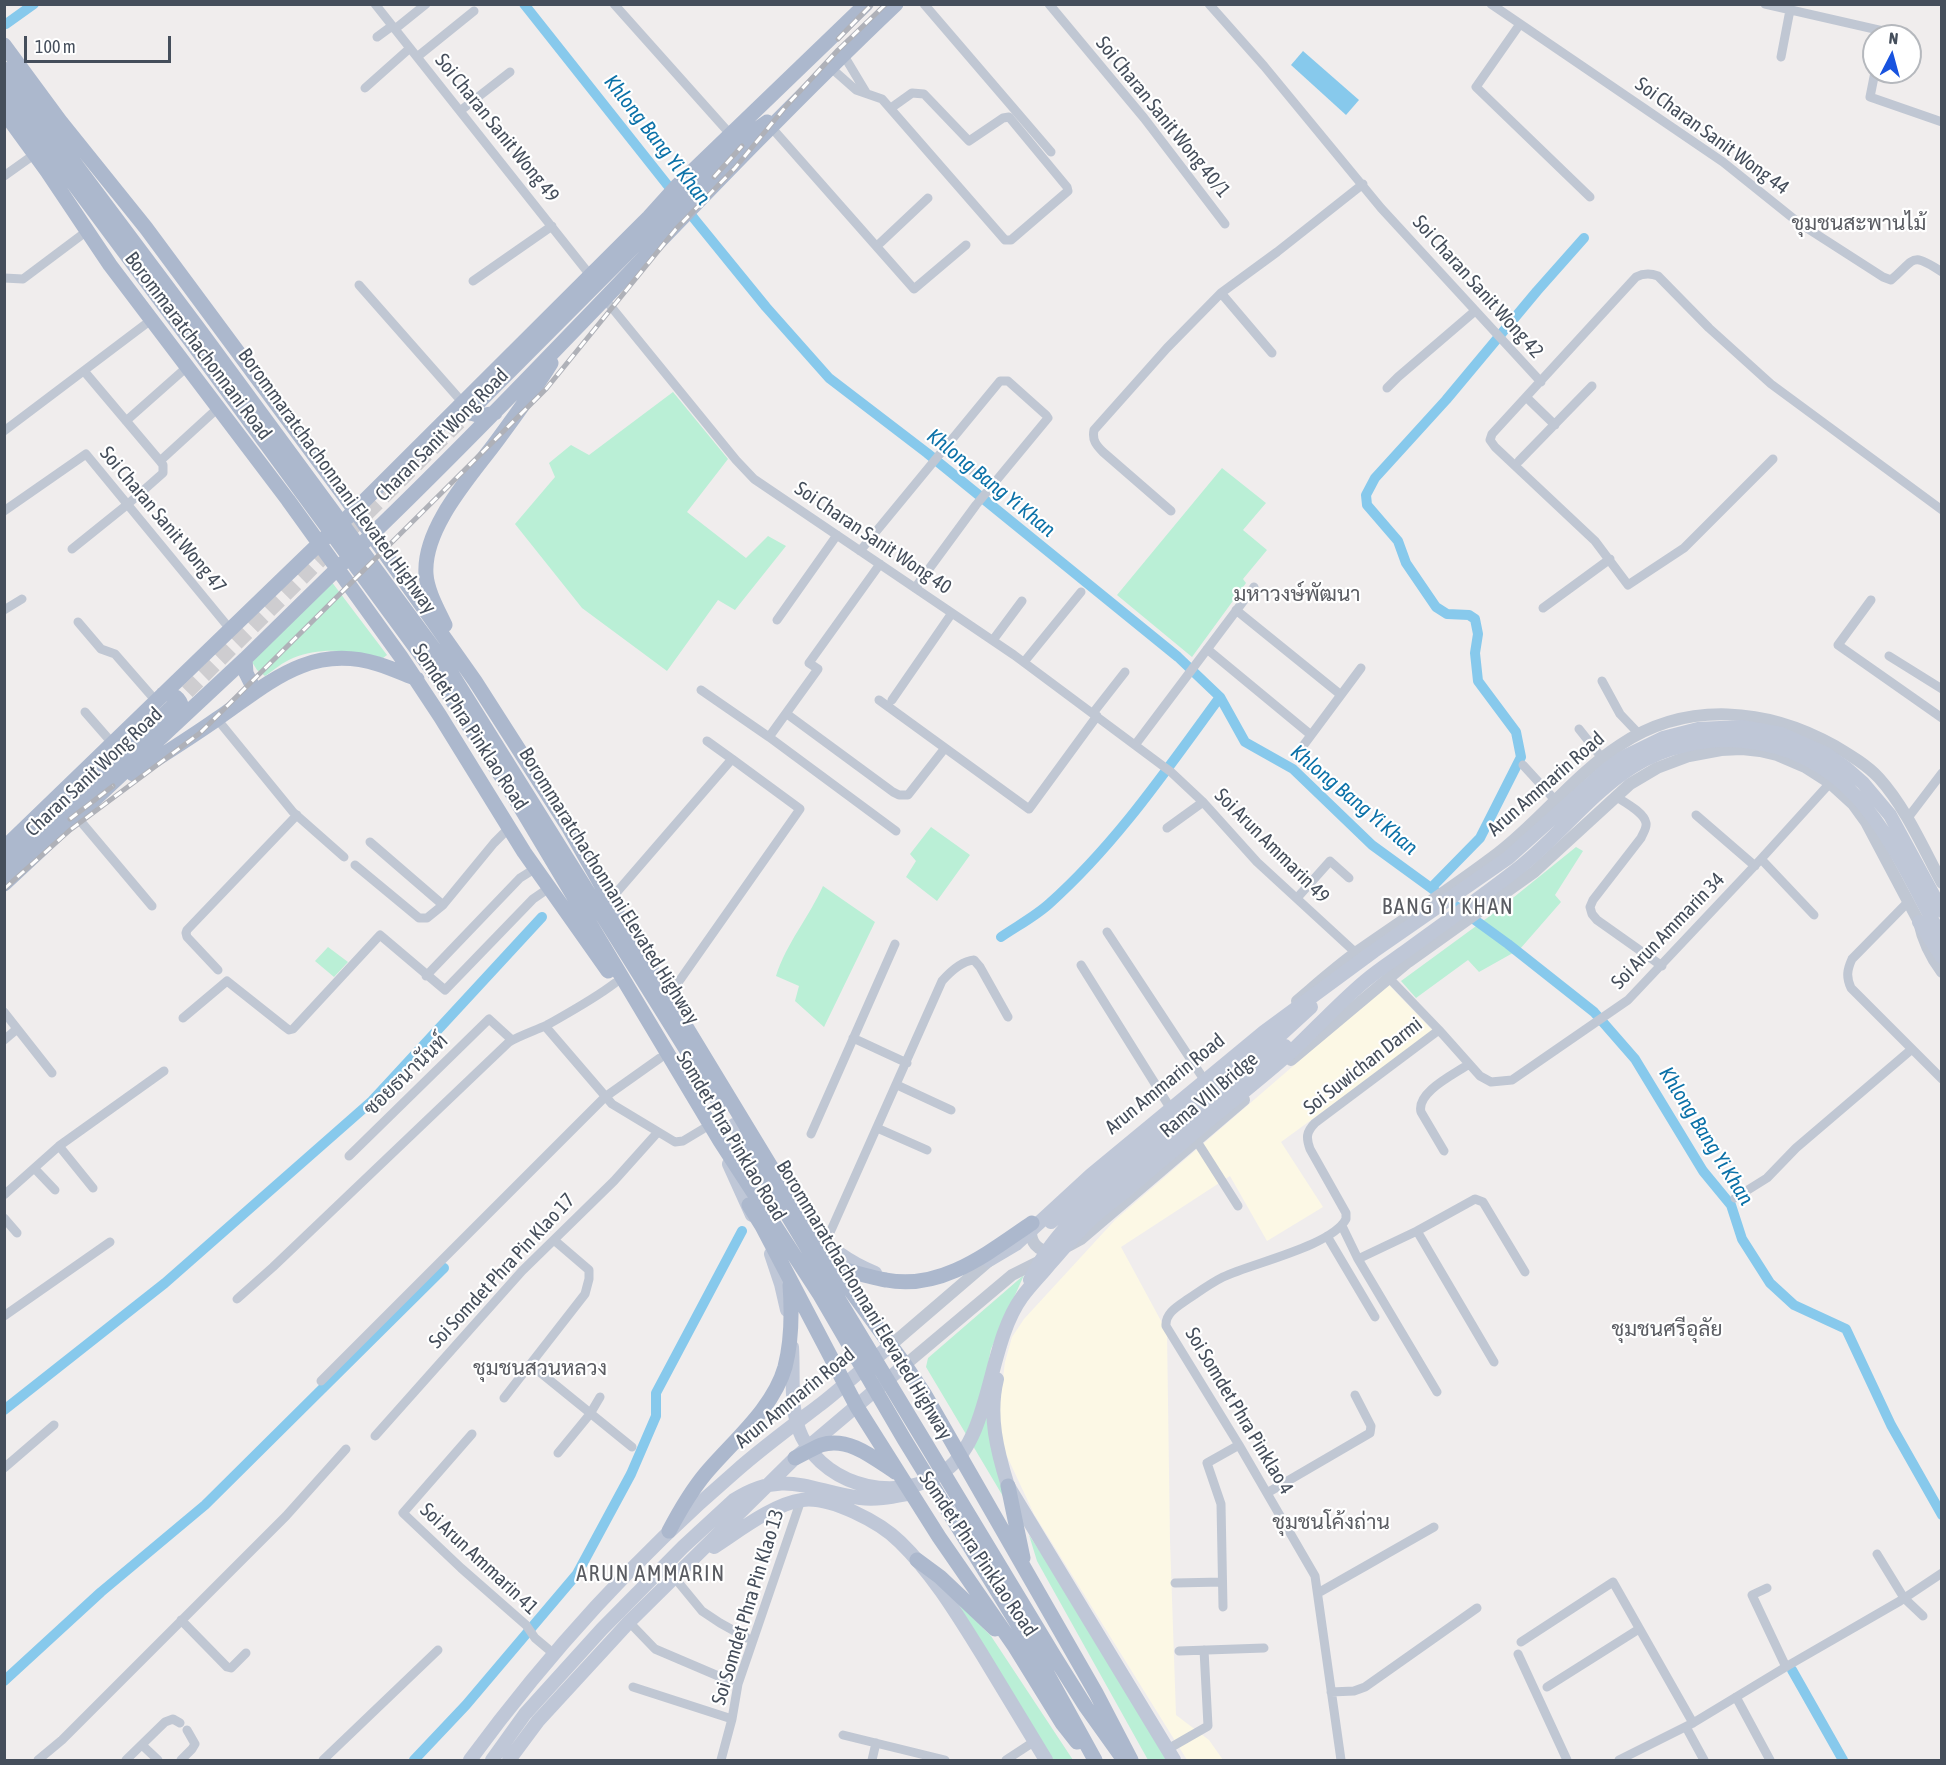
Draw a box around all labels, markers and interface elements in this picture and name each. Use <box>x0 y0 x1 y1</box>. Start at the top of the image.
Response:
scale bar <box>27 24 174 62</box>
north arrow <box>1862 24 1922 84</box>
text: N <box>1888 29 1899 48</box>
street label: Soi Charan Sanit Wong 40/1 <box>1091 32 1235 202</box>
text: 100 m <box>35 36 76 57</box>
street label: Soi Charan Sanit Wong 49 <box>430 49 564 207</box>
water label: Khlong Bang Yi Khan <box>598 70 716 210</box>
street label: Soi Charan Sanit Wong 44 <box>1631 72 1793 200</box>
district label: ชุมชนสะพานไม้ <box>1792 210 1926 236</box>
street label: Soi Charan Sanit Wong 42 <box>1408 211 1548 363</box>
street label: Borommaratchachonnani Road <box>119 247 277 445</box>
street label: Borommaratchachonnani Elevated Highway <box>233 344 441 618</box>
street label: Charan Sanit Wong Road <box>370 363 514 507</box>
water label: Khlong Bang Yi Khan <box>922 423 1060 543</box>
street label: Soi Charan Sanit Wong 47 <box>95 442 231 598</box>
street label: Soi Charan Sanit Wong 40 <box>790 477 956 599</box>
district label: มหาวงษ์พัฒนา <box>1233 581 1361 607</box>
street label: Somdet Phra Pinklao Road <box>407 639 533 815</box>
street label: Charan Sanit Wong Road <box>21 702 167 842</box>
street label: Arun Ammarin Road <box>1483 727 1609 841</box>
water label: Khlong Bang Yi Khan <box>1285 740 1423 860</box>
street label: Borommaratchachonnani Elevated Highway <box>514 743 704 1029</box>
street label: Soi Arun Ammarin 49 <box>1210 784 1334 908</box>
street label: Soi Arun Ammarin 34 <box>1606 868 1730 994</box>
district label: BANG YI KHAN <box>1382 894 1514 920</box>
street label: Soi Suwichan Darmi <box>1299 1012 1427 1120</box>
street label: Arun Ammarin Road <box>1100 1028 1230 1140</box>
street label: ซอยธนานันท์ <box>359 1029 453 1121</box>
street label: Somdet Phra Pinklao Road <box>671 1047 791 1225</box>
street label: Rama VIII Bridge <box>1155 1047 1263 1143</box>
water label: Khlong Bang Yi Khan <box>1653 1062 1759 1210</box>
street label: Borommaratchachonnani Elevated Highway <box>771 1156 957 1444</box>
street label: Soi Somdet Phra Pin Klao 17 <box>424 1189 580 1353</box>
district label: ชุมชนศรีอุลัย <box>1611 1316 1723 1342</box>
street label: Soi Somdet Phra Pinklao 4 <box>1180 1323 1298 1499</box>
street label: Arun Ammarin Road <box>730 1342 860 1454</box>
district label: ชุมชนสวนหลวง <box>473 1355 607 1381</box>
street label: Somdet Phra Pinklao Road <box>914 1467 1042 1641</box>
street label: Soi Arun Ammarin 41 <box>415 1498 543 1620</box>
street label: Soi Somdet Phra Pin Klao 13 <box>707 1506 789 1708</box>
district label: ชุมชนโค้งถ่าน <box>1272 1509 1390 1535</box>
district label: ARUN AMMARIN <box>576 1561 726 1587</box>

